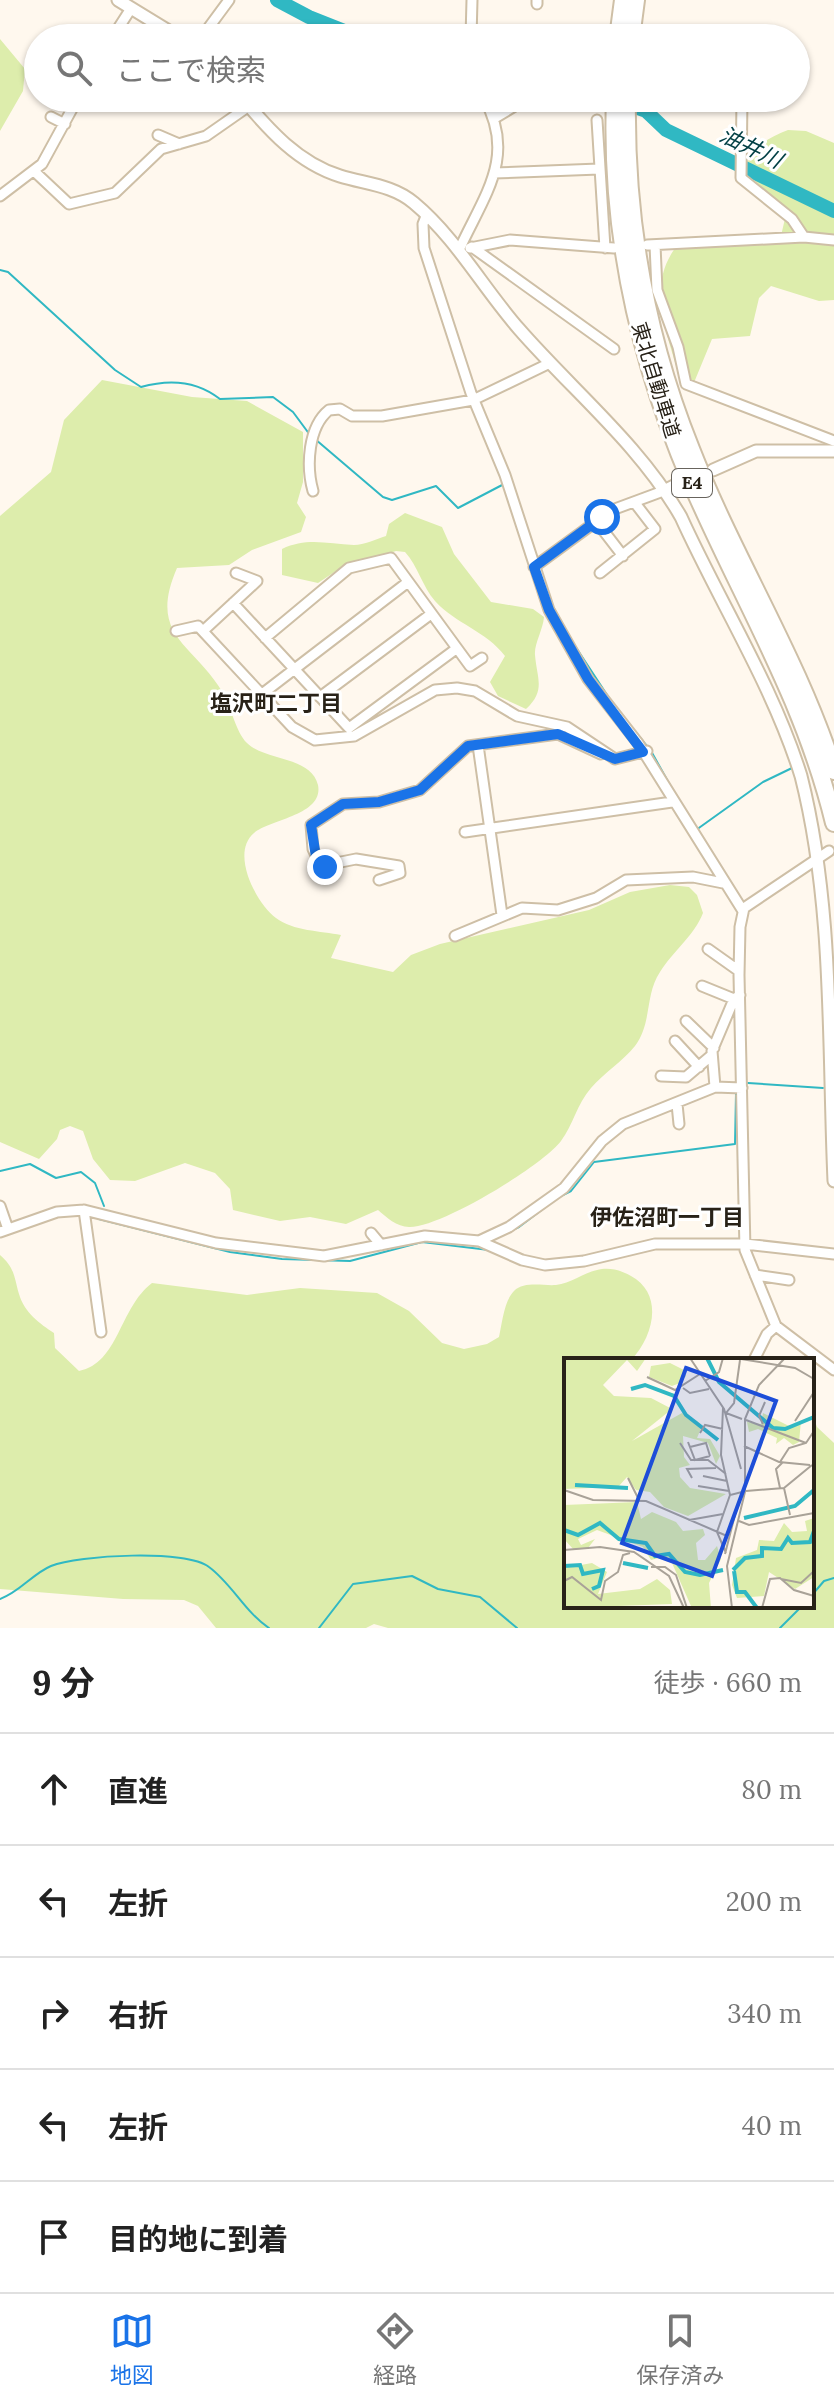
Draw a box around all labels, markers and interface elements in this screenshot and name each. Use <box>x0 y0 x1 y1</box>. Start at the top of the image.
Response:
search box <box>24 24 810 112</box>
icon: search <box>52 46 96 90</box>
text: ここで検索 <box>116 51 266 89</box>
water label: 油井川 <box>715 120 789 175</box>
street label: 東北自動車道 <box>627 319 686 441</box>
road number: E4 <box>672 469 712 497</box>
route start <box>584 499 620 535</box>
district label: 塩沢町二丁目 <box>210 689 342 717</box>
route end <box>307 849 343 885</box>
district label: 伊佐沼町一丁目 <box>590 1203 744 1231</box>
inset map <box>564 1358 814 1608</box>
text: 9 分 <box>32 1661 95 1704</box>
text: 徒歩 · 660 m <box>654 1666 802 1699</box>
icon: ahead <box>32 1767 76 1811</box>
text: 直進 <box>108 1772 168 1810</box>
text: 80 m <box>741 1773 802 1806</box>
icon: left <box>32 1879 76 1923</box>
text: 左折 <box>108 1884 168 1922</box>
text: 200 m <box>726 1885 802 1918</box>
icon: right <box>32 1991 76 2035</box>
text: 右折 <box>108 1996 168 2034</box>
text: 340 m <box>727 1997 802 2030</box>
icon: left <box>32 2103 76 2147</box>
text: 左折 <box>108 2108 168 2146</box>
text: 40 m <box>742 2109 802 2142</box>
icon: arrive <box>32 2215 76 2259</box>
text: 目的地に到着 <box>108 2220 288 2258</box>
tab: 地図 <box>110 2309 154 2389</box>
tab: 経路 <box>373 2309 417 2389</box>
tab: 保存済み <box>636 2309 724 2389</box>

